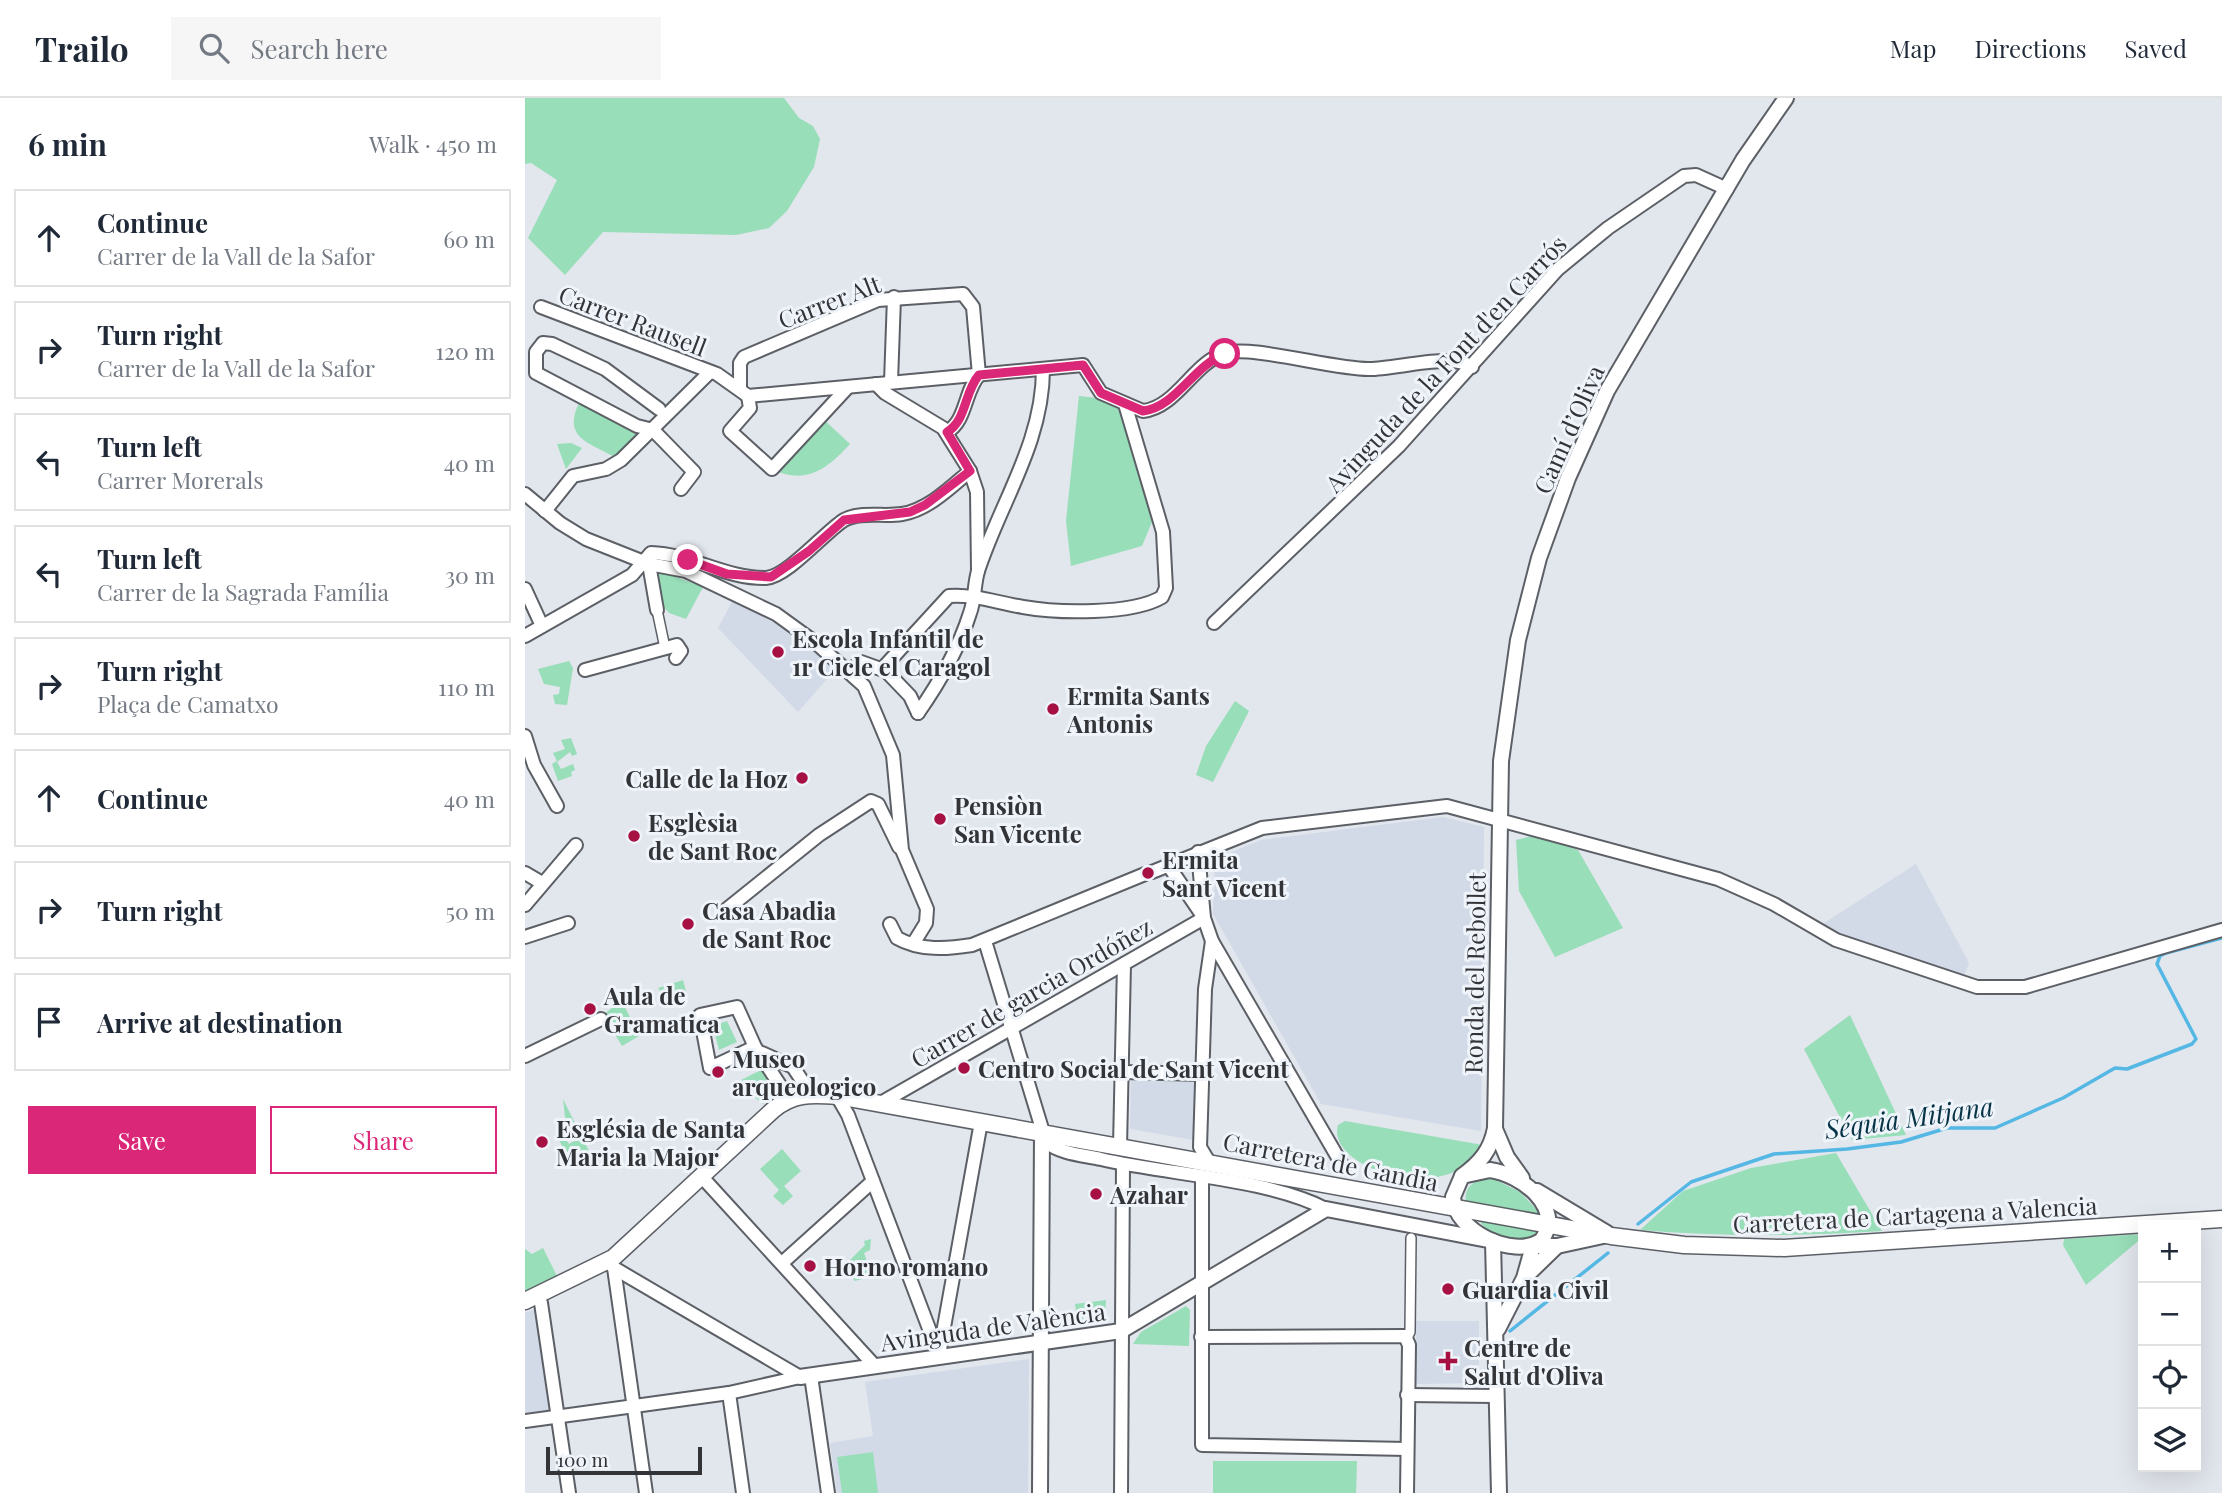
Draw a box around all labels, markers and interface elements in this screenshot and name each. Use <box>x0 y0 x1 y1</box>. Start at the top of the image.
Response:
search box <box>171 17 661 80</box>
text: Trailo <box>35 26 129 70</box>
icon: search <box>195 29 233 67</box>
text: Search here <box>251 31 388 66</box>
text: Map <box>1890 32 1936 64</box>
text: Directions <box>1974 32 2087 64</box>
text: Saved <box>2125 32 2187 64</box>
text: 6 min <box>28 124 107 164</box>
text: Walk · 450 m <box>369 128 497 159</box>
text: Continue <box>97 205 208 240</box>
icon: ahead <box>30 219 68 257</box>
text: 60 m <box>443 223 495 254</box>
street label: Avinguda de la Font d'en Carrós <box>1317 228 1573 499</box>
text: Carrer de la Vall de la Safor <box>97 240 375 271</box>
street label: Carrer Alt <box>773 267 885 335</box>
street label: Carrer Rausell <box>555 277 712 363</box>
text: Turn right <box>97 317 223 352</box>
icon: right <box>30 331 68 369</box>
text: 120 m <box>436 335 495 366</box>
route start <box>1209 338 1240 369</box>
text: Carrer de la Vall de la Safor <box>97 352 375 383</box>
street label: Camí d’Oliva <box>1525 360 1611 498</box>
text: Turn left <box>97 429 202 464</box>
icon: left <box>30 443 68 481</box>
text: 40 m <box>444 447 495 478</box>
text: Carrer Morerals <box>97 464 264 495</box>
text: Turn left <box>97 541 202 576</box>
route end <box>672 544 703 575</box>
icon: left <box>30 555 68 593</box>
text: 30 m <box>445 559 495 590</box>
text: Carrer de la Sagrada Família <box>97 576 389 607</box>
place label: Escola Infantil de 1r Cicle el Caragol <box>792 622 991 682</box>
marker: Escola Infantil de 1r Cicle el Caragol <box>770 644 786 660</box>
text: Turn right <box>97 653 223 688</box>
icon: right <box>30 667 68 705</box>
text: 110 m <box>438 671 495 702</box>
place label: Ermita Sants Antonis <box>1066 679 1210 739</box>
text: Plaça de Camatxo <box>97 688 279 719</box>
marker: Ermita Sants Antonis <box>1045 701 1061 717</box>
place label: Calle de la Hoz <box>625 762 788 794</box>
marker: Calle de la Hoz <box>794 770 810 786</box>
icon: ahead <box>30 779 68 817</box>
text: Continue <box>97 781 208 816</box>
text: 40 m <box>444 783 495 814</box>
place label: Pensiòn San Vicente <box>954 789 1082 849</box>
place label: Esglèsia de Sant Roc <box>648 806 777 866</box>
marker: Pensiòn San Vicente <box>932 811 948 827</box>
marker: Esglèsia de Sant Roc <box>626 828 642 844</box>
place label: Ermita Sant Vicent <box>1162 843 1287 903</box>
marker: Ermita Sant Vicent <box>1140 865 1156 881</box>
street label: Ronda del Rebollet <box>1456 871 1492 1074</box>
icon: right <box>30 891 68 929</box>
text: Turn right <box>97 893 223 928</box>
place label: Casa Abadia de Sant Roc <box>702 894 837 954</box>
text: 50 m <box>446 895 495 926</box>
street label: Carrer de garcia Ordóñez <box>905 910 1157 1074</box>
marker: Casa Abadia de Sant Roc <box>680 916 696 932</box>
place label: Aula de Gramatica <box>603 979 720 1039</box>
marker: Aula de Gramatica <box>582 1001 598 1017</box>
icon: arrive <box>30 1003 68 1041</box>
text: Arrive at destination <box>97 1005 343 1040</box>
place label: Museo arqueologico <box>732 1042 876 1102</box>
place label: Centro Social de Sant Vicent <box>978 1052 1289 1084</box>
marker: Centro Social de Sant Vicent <box>956 1060 972 1076</box>
marker: Museo arqueologico <box>710 1064 726 1080</box>
water label: Séquia Mitjana <box>1821 1088 1996 1146</box>
button: Save <box>28 1106 256 1174</box>
button: Share <box>270 1106 497 1174</box>
place label: Església de Santa Maria la Major <box>556 1112 746 1172</box>
street label: Carretera de Gandia <box>1221 1124 1441 1198</box>
marker: Església de Santa Maria la Major <box>534 1134 550 1150</box>
place label: Azahar <box>1109 1178 1189 1210</box>
marker: Azahar <box>1088 1186 1104 1202</box>
street label: Carretera de Cartagena a Valencia <box>1732 1188 2098 1240</box>
map controls <box>2138 1220 2201 1472</box>
button: + <box>2138 1220 2201 1283</box>
place label: Horno romano <box>824 1250 988 1282</box>
marker: Horno romano <box>802 1258 818 1274</box>
place label: Guardia Civil <box>1462 1273 1609 1305</box>
marker: Guardia Civil <box>1440 1281 1456 1297</box>
button: − <box>2138 1283 2201 1346</box>
street label: Avinguda de València <box>877 1294 1108 1358</box>
place label: Centre de Salut d'Oliva <box>1464 1331 1604 1391</box>
button: locate <box>2138 1346 2201 1409</box>
marker: Centre de Salut d'Oliva <box>1438 1351 1458 1371</box>
button: layers <box>2138 1409 2201 1472</box>
scale bar <box>546 1444 702 1476</box>
text: 100 m <box>557 1446 608 1472</box>

